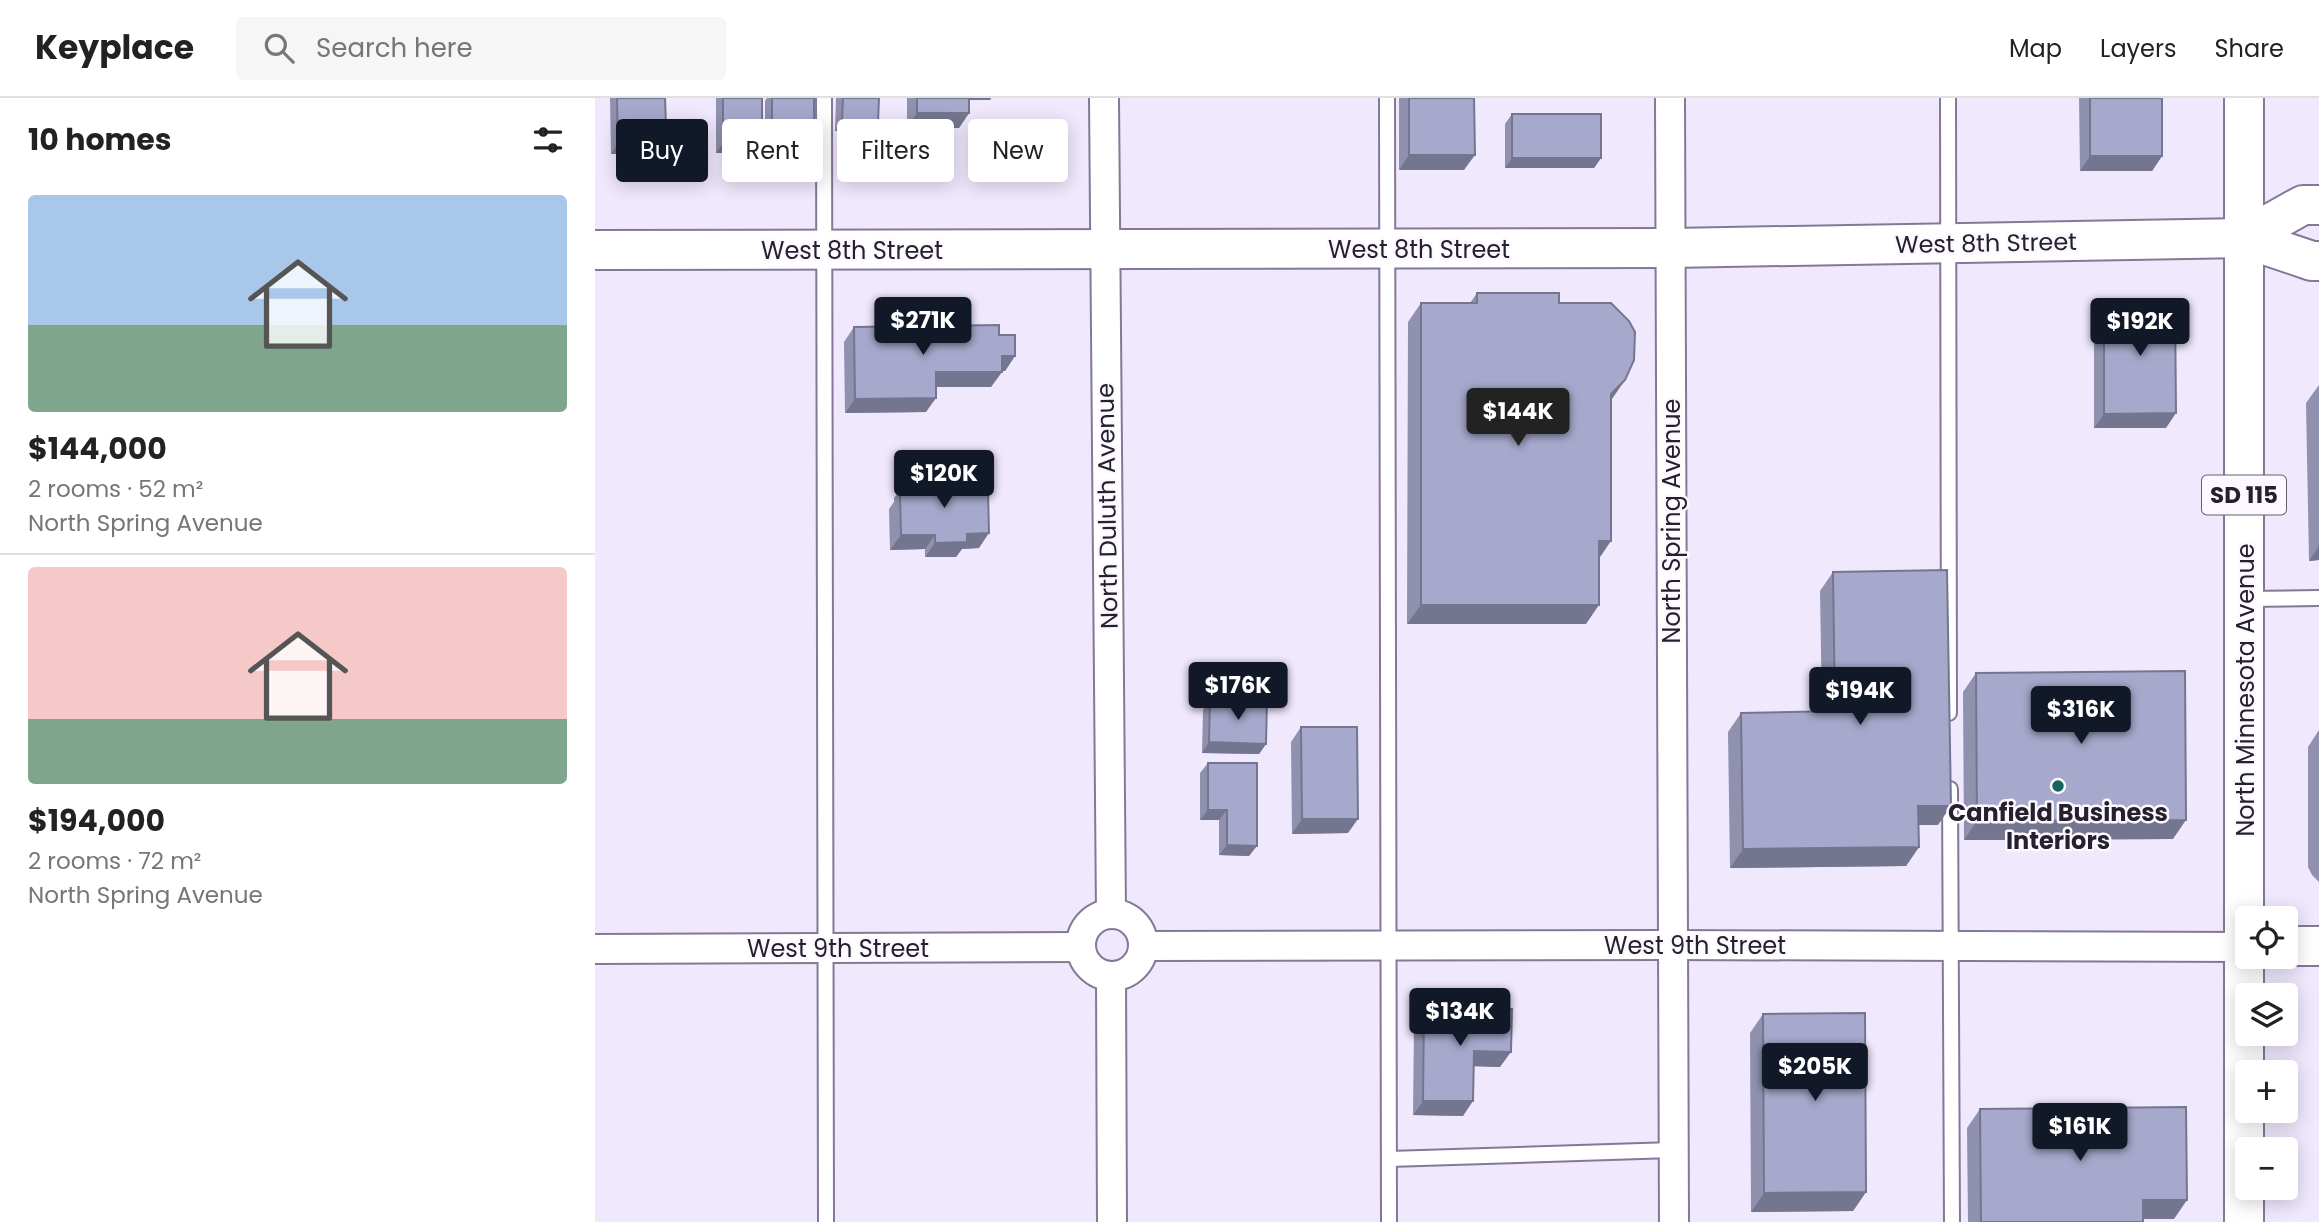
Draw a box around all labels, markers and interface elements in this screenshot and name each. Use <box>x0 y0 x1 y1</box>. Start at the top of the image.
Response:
search box <box>236 17 726 80</box>
text: Keyplace <box>35 24 194 71</box>
icon: search <box>260 29 298 67</box>
text: Search here <box>316 30 473 66</box>
text: Map <box>2009 32 2062 65</box>
text: Layers <box>2100 32 2176 65</box>
text: Share <box>2214 32 2284 65</box>
text: 10 homes <box>28 118 172 161</box>
chip: Buy <box>616 119 708 182</box>
chip: Rent <box>722 119 823 182</box>
chip: Filters <box>837 119 954 182</box>
chip: New <box>968 119 1068 182</box>
icon: filters <box>529 121 567 159</box>
street label: West 8th Street <box>1895 225 2077 261</box>
street label: West 8th Street <box>1328 233 1510 266</box>
street label: West 8th Street <box>761 234 943 267</box>
icon: home <box>235 241 361 367</box>
pin: $271K <box>874 298 972 357</box>
pin: $192K <box>2091 299 2189 358</box>
text: $271K <box>890 304 956 336</box>
text: $192K <box>2106 305 2174 337</box>
street label: North Duluth Avenue <box>1088 383 1126 629</box>
pin: $144K <box>1469 388 1567 448</box>
text: $144K <box>1483 395 1553 427</box>
street label: North Spring Avenue <box>1655 399 1688 643</box>
text: $144,000 <box>28 427 167 470</box>
pin: $120K <box>895 450 993 510</box>
text: $120K <box>910 457 978 489</box>
text: 2 rooms · 52 m² <box>28 473 203 505</box>
road number: SD 115 <box>2202 476 2286 514</box>
text: North Spring Avenue <box>28 507 263 539</box>
street label: North Minnesota Avenue <box>2229 543 2262 837</box>
icon: home <box>235 613 361 739</box>
pin: $176K <box>1189 662 1287 722</box>
pin: $194K <box>1811 668 1909 727</box>
text: $176K <box>1205 669 1271 701</box>
text: $194K <box>1825 674 1895 706</box>
pin: $316K <box>2032 686 2130 746</box>
text: $316K <box>2047 693 2115 725</box>
marker: Canfield Business Interiors <box>2050 778 2066 794</box>
place label: Canfield Business Interiors <box>1948 796 2168 857</box>
text: $194,000 <box>28 799 165 842</box>
text: 2 rooms · 72 m² <box>28 845 201 877</box>
text: North Spring Avenue <box>28 879 263 911</box>
map controls <box>2235 906 2298 1200</box>
button: locate <box>2235 906 2298 969</box>
street label: West 9th Street <box>1604 929 1786 962</box>
street label: West 9th Street <box>747 932 929 965</box>
button: layers <box>2235 983 2298 1046</box>
pin: $134K <box>1411 988 1509 1048</box>
text: $134K <box>1425 995 1495 1027</box>
pin: $205K <box>1766 1044 1864 1103</box>
text: $205K <box>1778 1050 1852 1082</box>
button: + <box>2235 1060 2298 1123</box>
pin: $161K <box>2031 1104 2129 1163</box>
text: $161K <box>2048 1110 2112 1142</box>
button: − <box>2235 1137 2298 1200</box>

